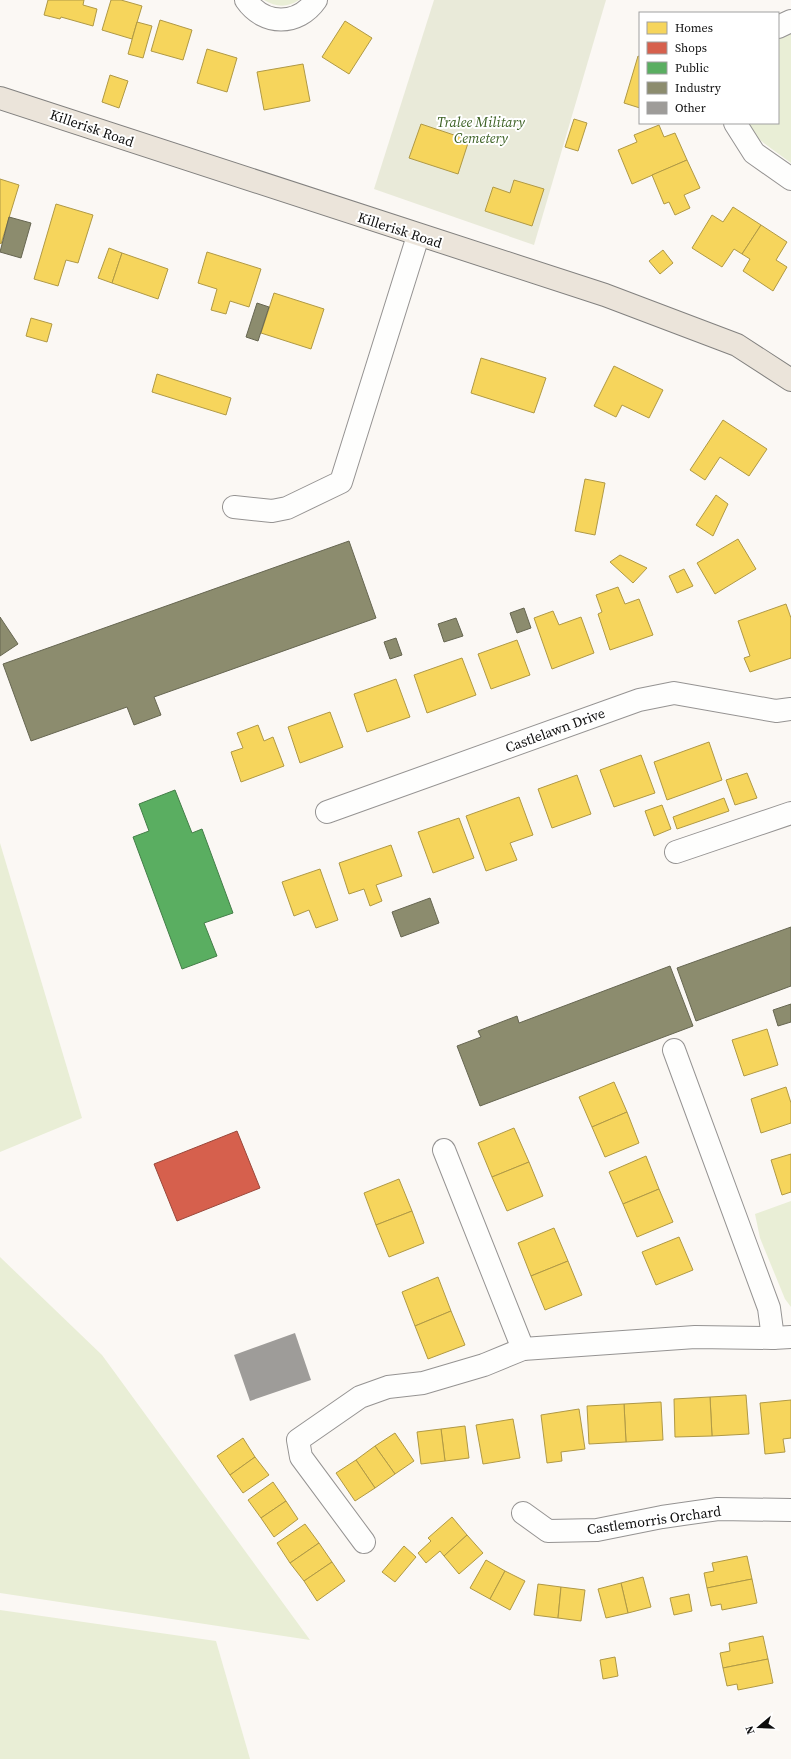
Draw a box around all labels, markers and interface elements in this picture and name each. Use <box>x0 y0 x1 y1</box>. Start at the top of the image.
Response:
legend <box>639 12 779 124</box>
text: Homes <box>675 20 713 36</box>
text: Shops <box>675 40 707 56</box>
text: Public <box>675 60 709 76</box>
text: Industry <box>675 80 722 96</box>
text: Other <box>675 100 706 116</box>
street label: Killerisk Road <box>47 104 137 152</box>
park label: Tralee Military Cemetery <box>437 112 525 148</box>
street label: Killerisk Road <box>355 207 445 253</box>
street label: Castlelawn Drive <box>502 703 608 757</box>
street label: Castlemorris Orchard <box>586 1501 722 1539</box>
north arrow <box>739 1707 779 1747</box>
text: N <box>742 1724 758 1736</box>

